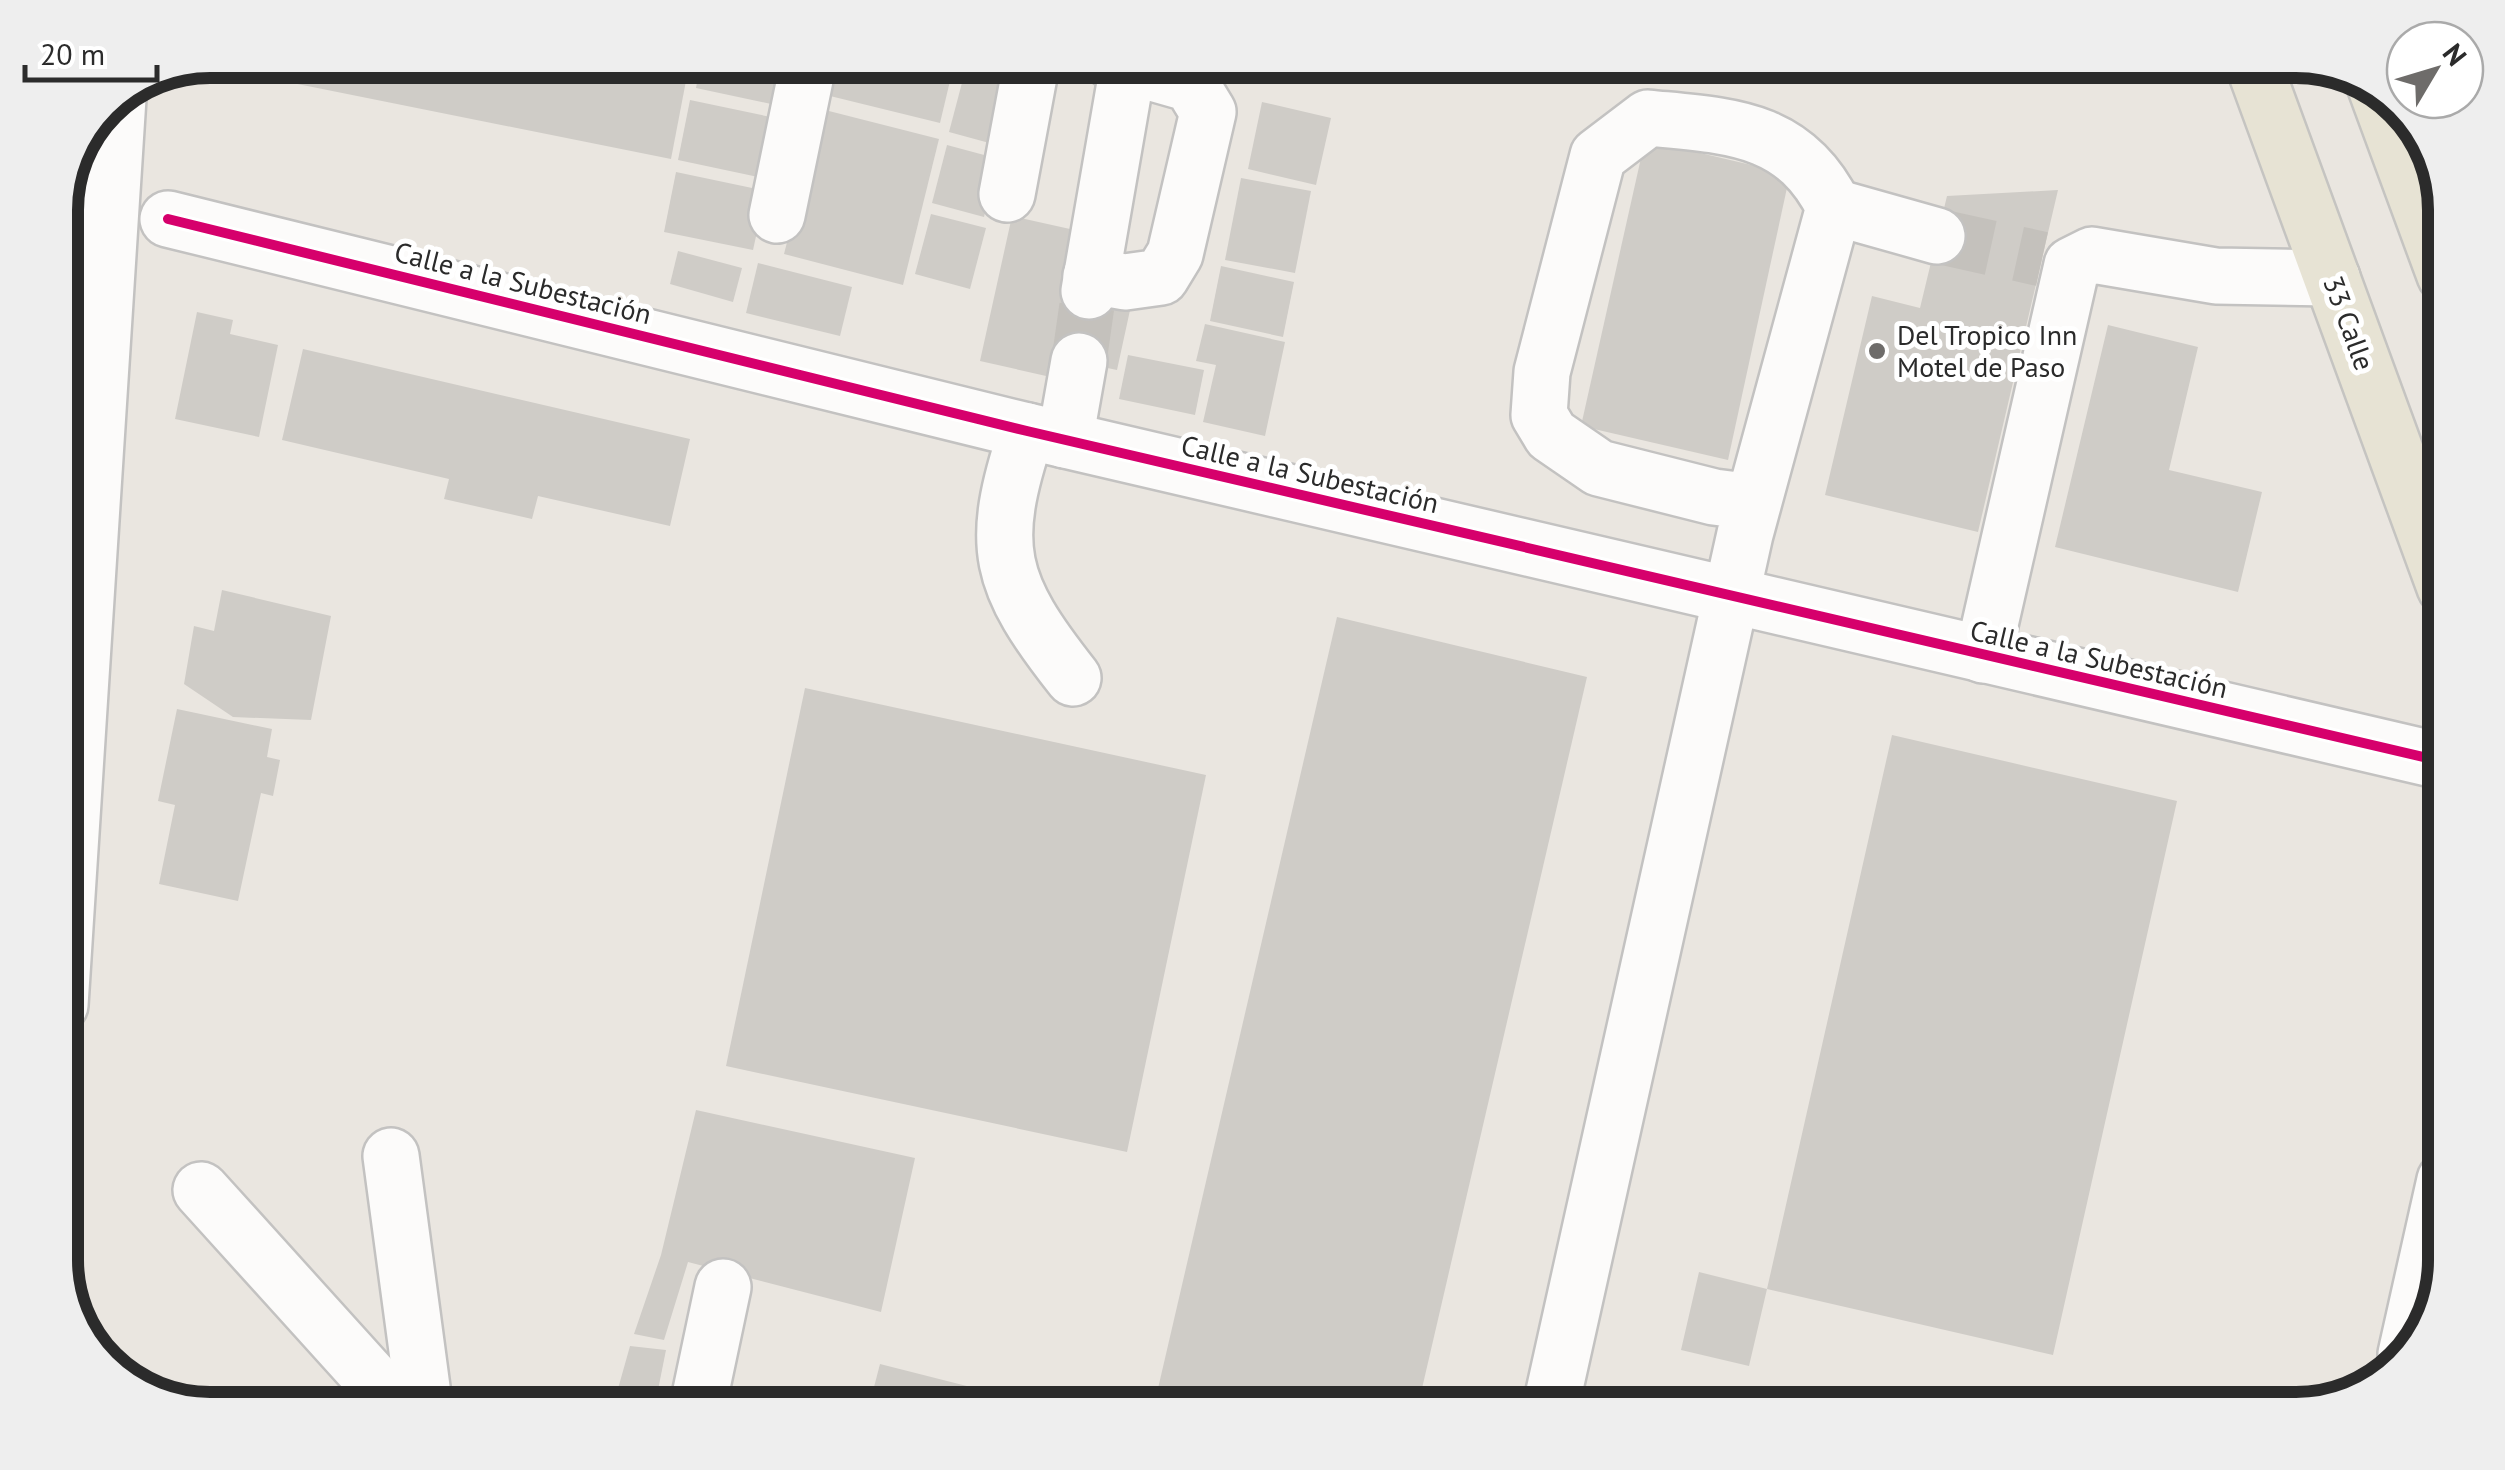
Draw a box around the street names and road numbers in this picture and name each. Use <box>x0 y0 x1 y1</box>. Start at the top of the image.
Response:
street label: Calle a la Subestación <box>391 233 655 332</box>
street label: 33 Calle <box>2315 270 2384 375</box>
street label: Calle a la Subestación <box>1178 426 1443 521</box>
street label: Calle a la Subestación <box>1967 611 2232 706</box>

